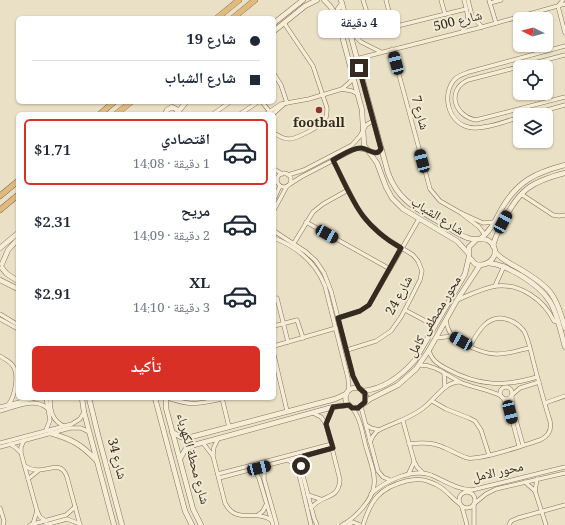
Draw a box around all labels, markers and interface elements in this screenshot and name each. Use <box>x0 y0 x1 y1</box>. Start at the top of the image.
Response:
street label: شارع 500 <box>431 5 485 39</box>
callout: 4 دقيقة <box>318 10 400 38</box>
north arrow <box>513 12 553 52</box>
map controls <box>513 12 553 148</box>
text: 4 دقيقة <box>340 13 378 35</box>
text: شارع 19 <box>186 28 236 54</box>
car <box>387 50 405 76</box>
route end <box>350 59 368 77</box>
button: locate <box>513 60 553 100</box>
text: شارع الشباب <box>164 67 236 93</box>
street label: شارع 7 <box>404 93 434 133</box>
marker: football <box>314 105 324 115</box>
button: layers <box>513 108 553 148</box>
place label: football <box>293 113 345 135</box>
text: اقتصادي <box>161 128 210 154</box>
icon: car <box>222 134 258 170</box>
text: $1.71 <box>34 139 71 165</box>
car <box>413 148 431 174</box>
text: 1 دقيقة · 14:08 <box>133 154 210 176</box>
street label: شارع الشباب <box>406 192 468 242</box>
text: مريح <box>181 200 210 226</box>
icon: car <box>222 206 258 242</box>
car <box>492 209 514 235</box>
text: $2.31 <box>34 211 71 237</box>
car <box>314 223 340 245</box>
text: 2 دقيقة · 14:09 <box>133 226 210 248</box>
text: XL <box>189 272 210 298</box>
street label: شارع 24 <box>380 272 420 320</box>
street label: محور مصطفى كامل <box>402 272 468 362</box>
icon: car <box>222 278 258 314</box>
text: $2.91 <box>34 283 71 309</box>
text: 3 دقيقة · 14:10 <box>133 298 210 320</box>
car <box>448 330 474 352</box>
button: تأكيد <box>32 346 260 392</box>
car <box>501 399 519 425</box>
street label: شارع محطة الكهرباء <box>169 411 215 507</box>
street label: شارع 34 <box>100 436 132 482</box>
street label: محور الامل <box>470 456 526 490</box>
route start <box>292 457 310 475</box>
car <box>246 459 272 477</box>

